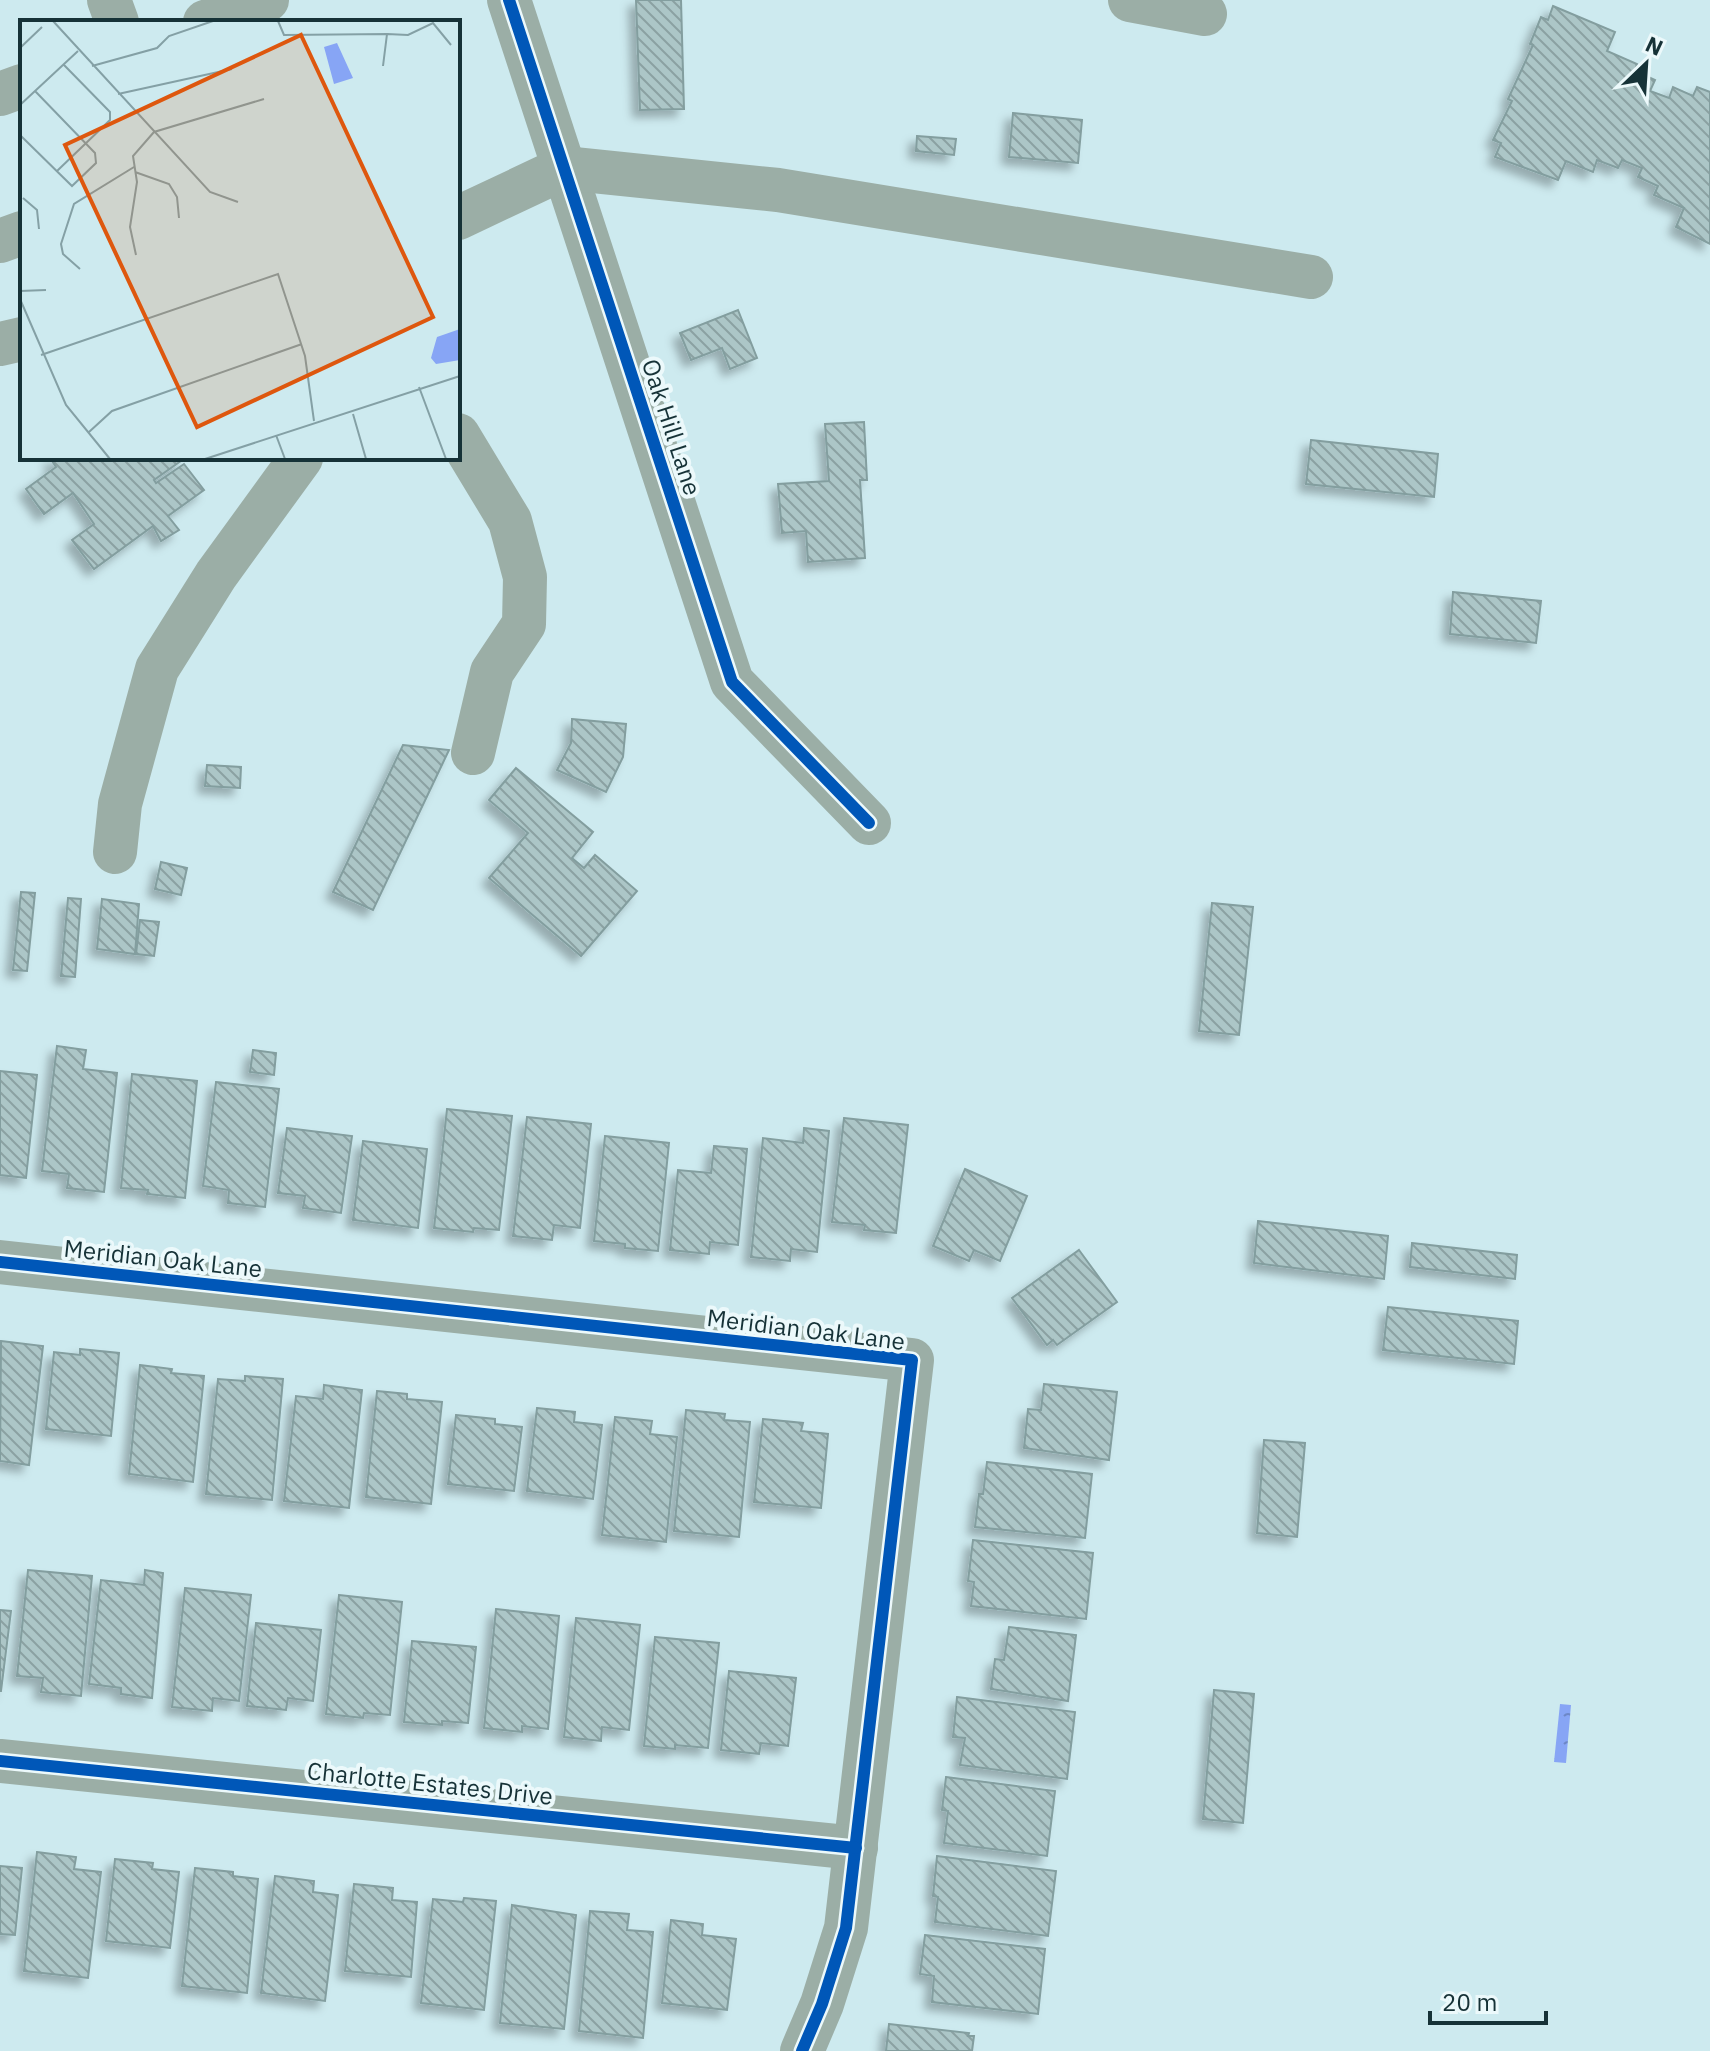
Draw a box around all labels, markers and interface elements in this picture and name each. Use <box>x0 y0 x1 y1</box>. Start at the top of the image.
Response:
inset map <box>20 20 460 460</box>
north arrow <box>1606 24 1686 104</box>
text: N <box>1641 29 1668 62</box>
street label: Oak Hill Lane <box>635 355 709 499</box>
street label: Meridian Oak Lane <box>62 1232 264 1284</box>
street label: Meridian Oak Lane <box>705 1301 907 1357</box>
street label: Charlotte Estates Drive <box>306 1754 554 1812</box>
scale bar <box>1430 1975 1546 2025</box>
text: 20 m <box>1442 1986 1497 2018</box>

